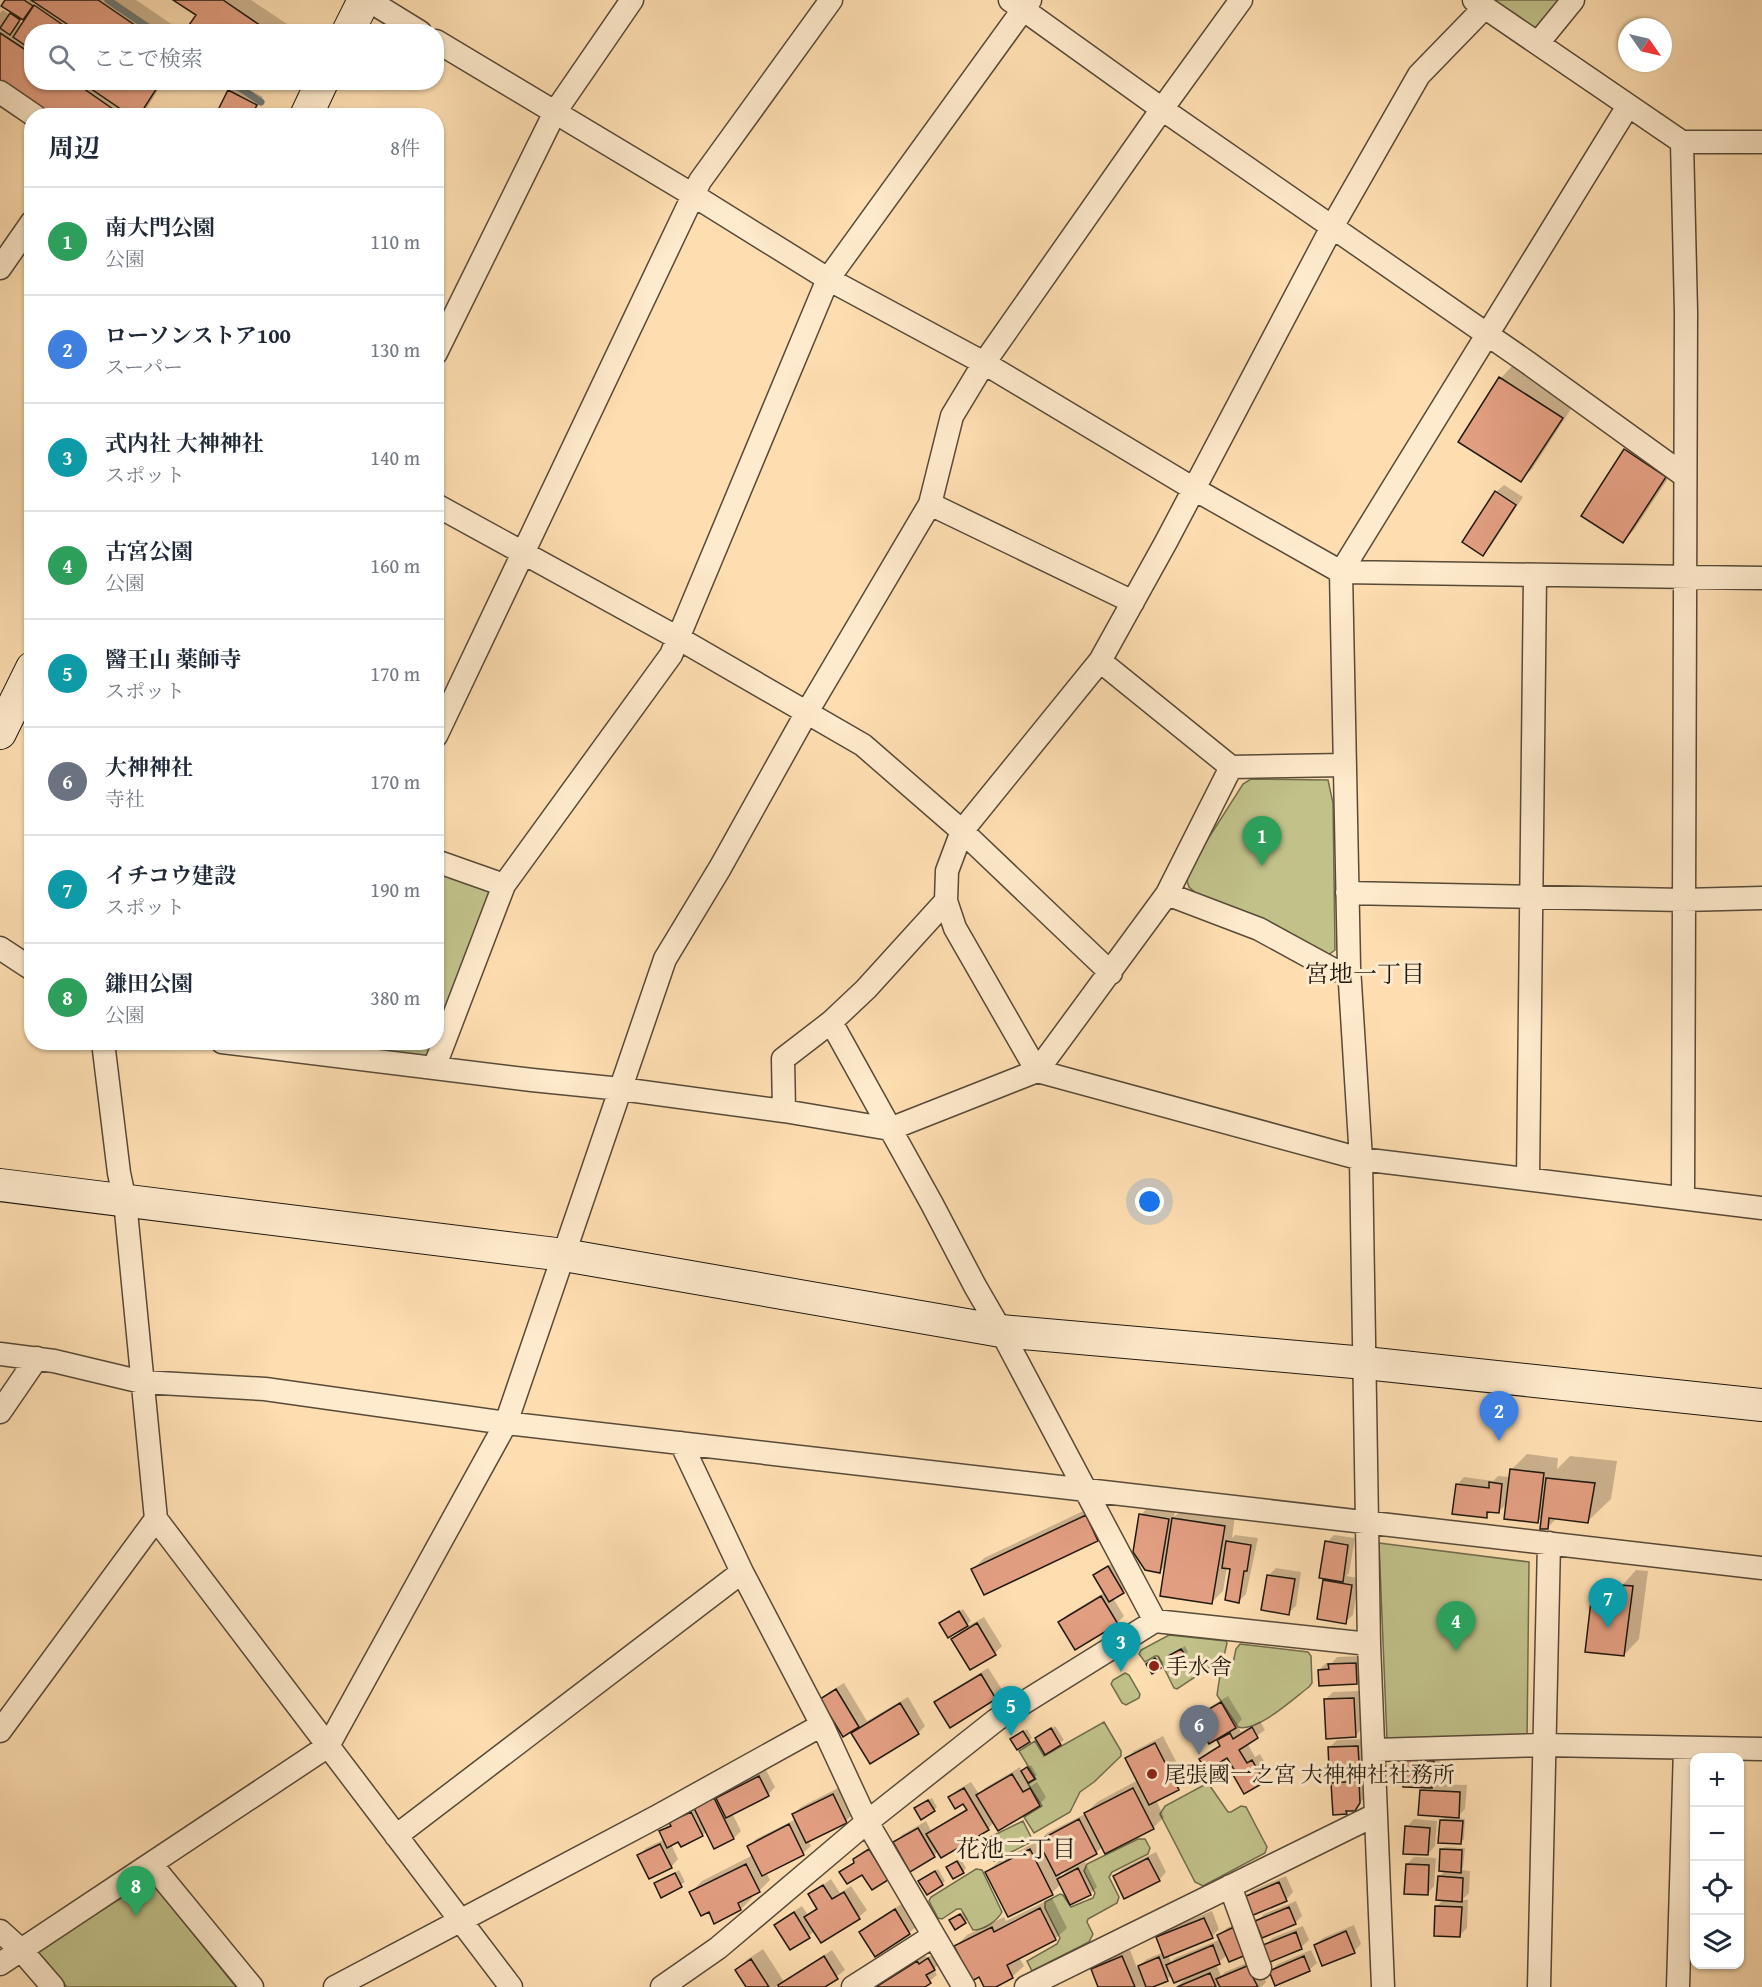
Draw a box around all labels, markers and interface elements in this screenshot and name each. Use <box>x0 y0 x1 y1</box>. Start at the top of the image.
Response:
north arrow <box>1618 18 1672 72</box>
search box <box>24 24 444 90</box>
icon: search <box>45 41 78 74</box>
text: ここで検索 <box>93 42 203 74</box>
text: 周辺 <box>48 128 100 167</box>
text: 8件 <box>390 133 420 162</box>
text: 南大門公園 <box>105 211 215 243</box>
text: 1 <box>62 227 73 256</box>
text: 110 m <box>370 227 420 256</box>
text: 公園 <box>105 244 145 273</box>
text: ローソンストア100 <box>105 319 291 351</box>
text: 2 <box>62 335 73 364</box>
text: 130 m <box>370 335 420 364</box>
text: スーパー <box>105 352 183 381</box>
text: 式内社 大神神社 <box>105 427 264 459</box>
text: 3 <box>62 443 73 472</box>
text: 140 m <box>370 443 420 472</box>
text: スポット <box>105 460 185 489</box>
text: 古宮公園 <box>105 535 193 567</box>
text: 4 <box>62 551 73 580</box>
text: 160 m <box>370 551 420 580</box>
text: 公園 <box>105 568 145 597</box>
text: 醫王山 薬師寺 <box>105 643 242 675</box>
text: 5 <box>62 659 73 688</box>
text: 170 m <box>370 659 420 688</box>
text: スポット <box>105 676 185 705</box>
text: 大神神社 <box>105 751 193 783</box>
text: 6 <box>62 767 73 796</box>
text: 170 m <box>370 767 420 796</box>
text: 寺社 <box>105 784 145 813</box>
pin: 1 <box>1242 816 1282 866</box>
text: イチコウ建設 <box>105 859 236 891</box>
text: 7 <box>62 875 73 904</box>
text: 190 m <box>370 875 420 904</box>
text: スポット <box>105 892 185 921</box>
district label: 宮地一丁目 <box>1305 956 1425 991</box>
text: 鎌田公園 <box>105 967 193 999</box>
text: 8 <box>62 983 73 1012</box>
text: 380 m <box>370 983 420 1012</box>
text: 公園 <box>105 1000 145 1029</box>
your location <box>1135 1187 1164 1216</box>
pin: 2 <box>1480 1392 1518 1441</box>
pin: 7 <box>1588 1578 1628 1628</box>
pin: 4 <box>1436 1602 1476 1651</box>
pin: 3 <box>1102 1622 1140 1672</box>
place label: 手水舎 <box>1166 1650 1232 1682</box>
marker: 手水舎 <box>1147 1659 1161 1673</box>
pin: 5 <box>992 1686 1030 1736</box>
pin: 6 <box>1180 1706 1218 1755</box>
map controls <box>1690 1753 1744 1969</box>
button: + <box>1690 1753 1744 1807</box>
place label: 尾張國一之宮 大神神社社務所 <box>1164 1758 1455 1790</box>
marker: 尾張國一之宮 大神神社社務所 <box>1145 1767 1159 1781</box>
button: − <box>1690 1807 1744 1861</box>
district label: 花池二丁目 <box>956 1831 1076 1866</box>
button: locate <box>1690 1861 1744 1915</box>
pin: 8 <box>116 1866 156 1916</box>
button: layers <box>1690 1915 1744 1969</box>

